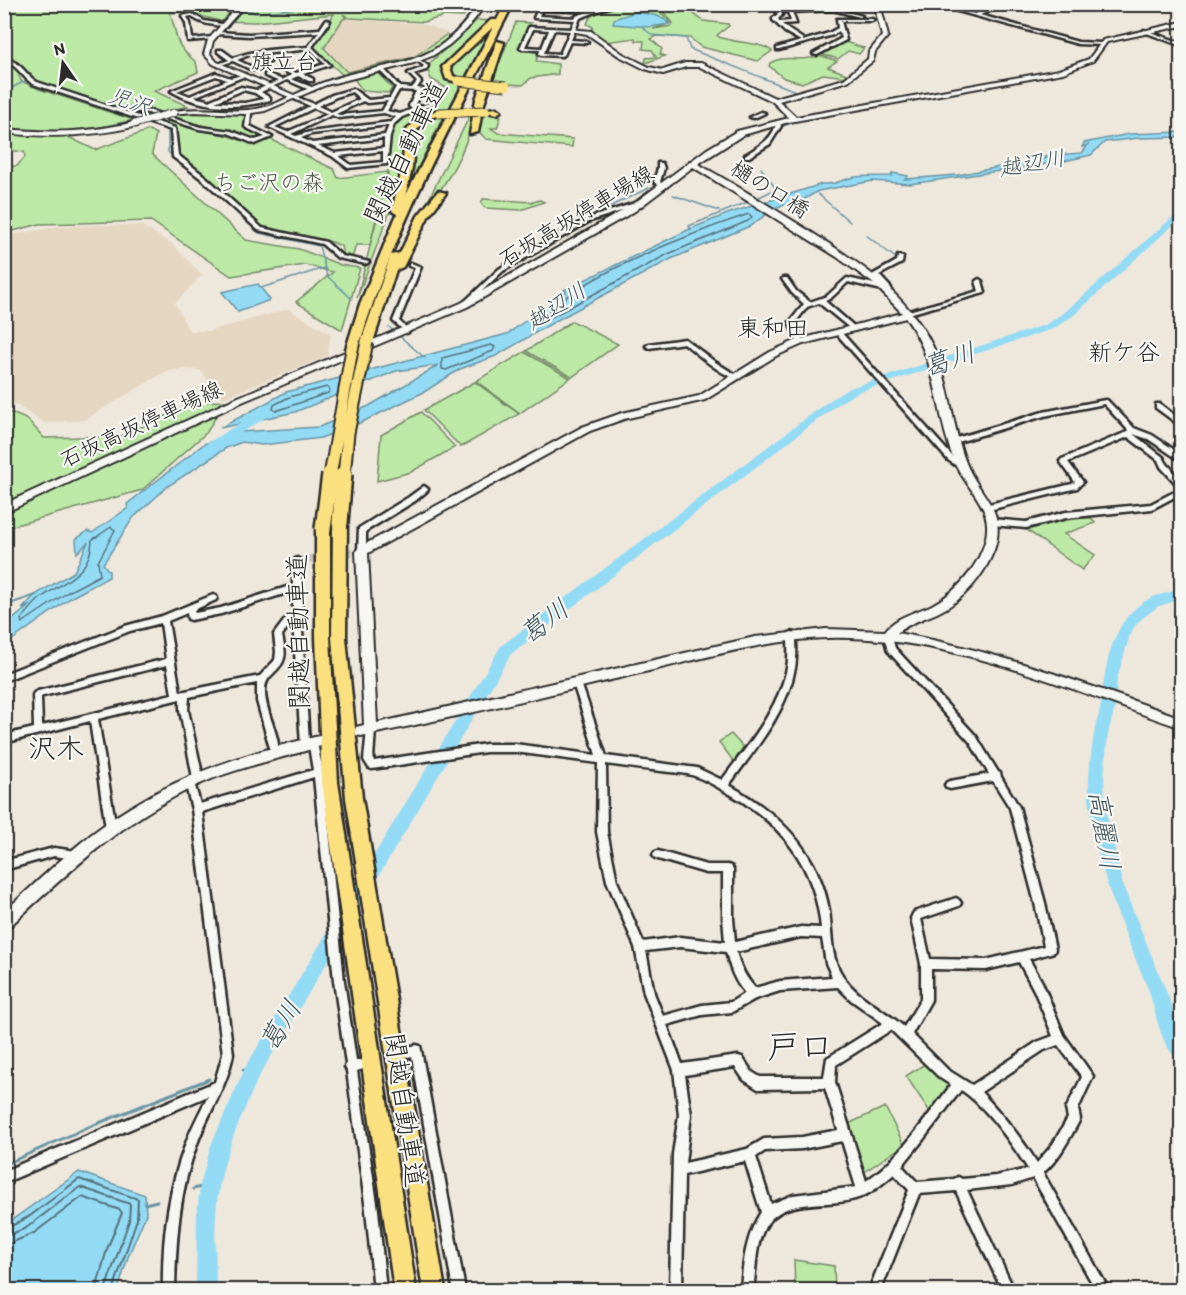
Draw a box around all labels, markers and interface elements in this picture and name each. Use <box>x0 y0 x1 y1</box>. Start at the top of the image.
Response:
north arrow <box>33 33 93 93</box>
text: N <box>52 38 67 59</box>
district label: 旗立台 <box>251 48 317 75</box>
street label: 関越自動車道 <box>356 75 454 229</box>
water label: 児沢 <box>105 81 156 121</box>
water label: 越辺川 <box>996 144 1067 182</box>
street label: 樋の口橋 <box>726 154 814 224</box>
street label: 石坂高坂停車場線 <box>494 159 658 273</box>
park label: ちご沢の森 <box>214 169 324 196</box>
water label: 越辺川 <box>520 277 591 336</box>
district label: 東和田 <box>737 313 809 342</box>
water label: 葛川 <box>918 335 980 383</box>
district label: 新ケ谷 <box>1088 337 1160 366</box>
street label: 石坂高坂停車場線 <box>56 375 226 473</box>
street label: 関越自動車道 <box>281 554 315 710</box>
water label: 葛川 <box>513 592 575 650</box>
district label: 沢木 <box>28 731 84 765</box>
water label: 高麗川 <box>1082 787 1128 873</box>
water label: 葛川 <box>252 993 308 1057</box>
district label: 戸口 <box>767 1027 833 1066</box>
street label: 関越自動車道 <box>378 1031 432 1189</box>

